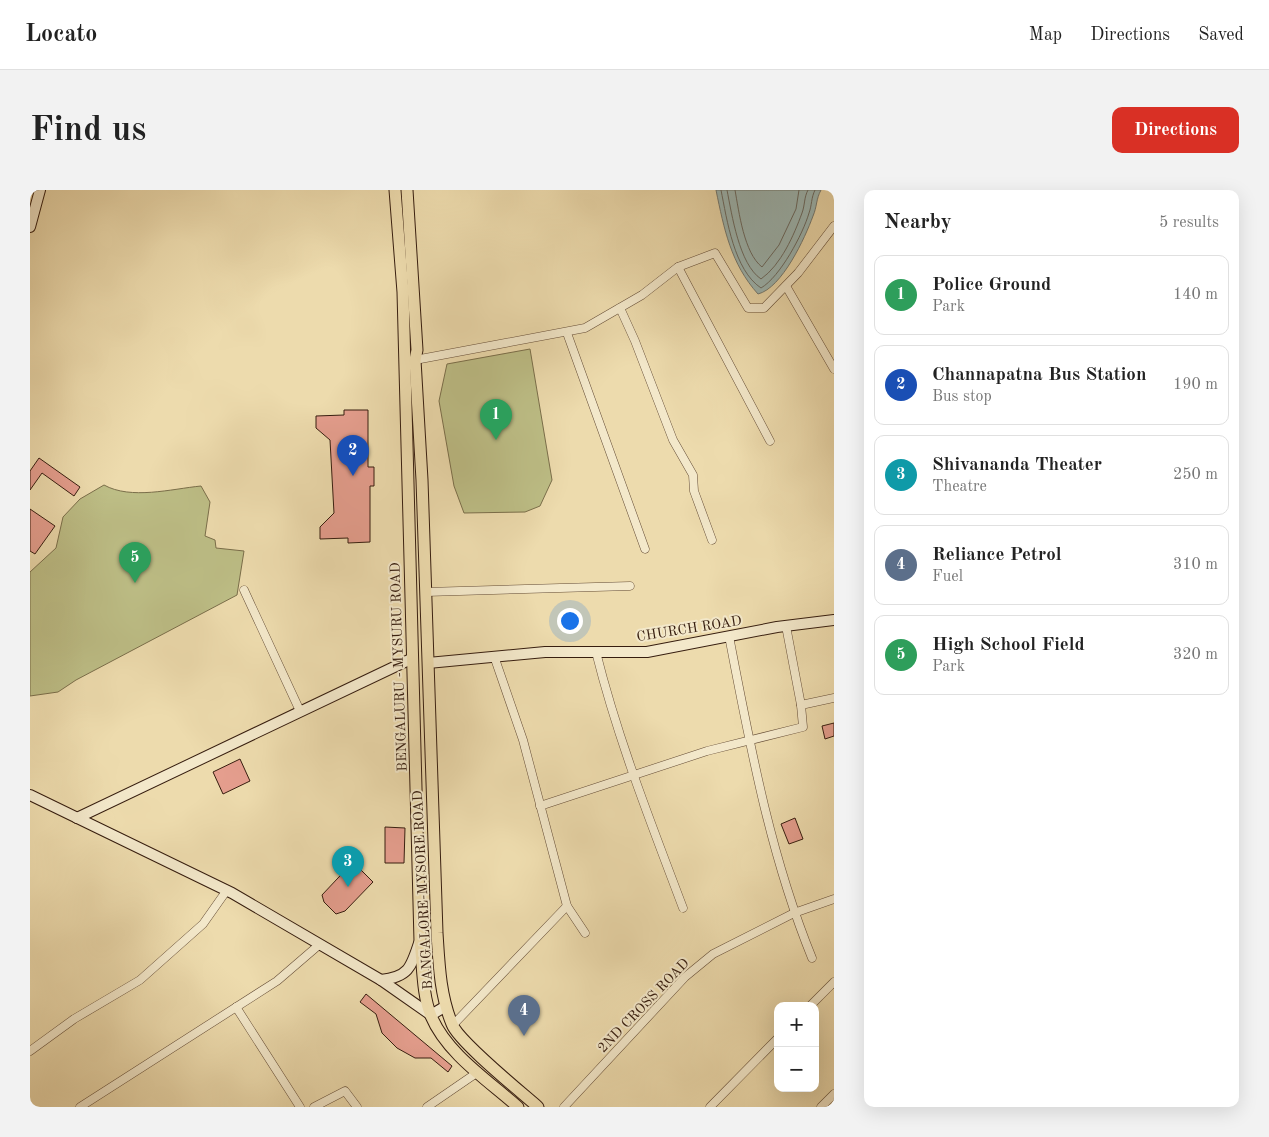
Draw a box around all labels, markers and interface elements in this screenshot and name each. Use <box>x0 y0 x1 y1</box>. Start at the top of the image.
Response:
text: Locato <box>25 23 97 47</box>
text: Map <box>1029 26 1062 44</box>
text: Directions <box>1090 26 1170 44</box>
text: Saved <box>1198 26 1244 44</box>
button: Directions <box>1112 107 1239 153</box>
text: Find us <box>30 113 146 148</box>
text: Nearby <box>884 212 952 233</box>
text: 5 results <box>1159 215 1219 231</box>
text: Police Ground <box>932 276 1051 295</box>
text: 1 <box>896 287 906 303</box>
text: 140 m <box>1173 287 1218 303</box>
text: Park <box>932 299 965 315</box>
text: Channapatna Bus Station <box>932 366 1147 385</box>
text: 2 <box>896 377 906 393</box>
text: 190 m <box>1173 377 1218 393</box>
text: Bus stop <box>932 389 992 405</box>
pin: 1 <box>480 399 512 440</box>
pin: 2 <box>337 435 369 476</box>
text: Shivananda Theater <box>932 456 1102 475</box>
text: 3 <box>896 467 906 483</box>
text: 250 m <box>1173 467 1218 483</box>
text: Theatre <box>932 479 987 495</box>
pin: 5 <box>119 542 151 583</box>
text: Reliance Petrol <box>932 546 1062 565</box>
text: 4 <box>896 557 906 573</box>
text: 310 m <box>1173 557 1218 573</box>
street label: BENGALURU - MYSURU ROAD <box>388 562 410 772</box>
text: Fuel <box>932 569 963 585</box>
your location <box>557 608 583 634</box>
street label: CHURCH ROAD <box>636 614 743 644</box>
text: High School Field <box>932 636 1085 655</box>
text: 5 <box>896 647 906 663</box>
text: 320 m <box>1173 647 1218 663</box>
text: Park <box>932 659 965 675</box>
street label: BANGALORE-MYSORE ROAD <box>411 790 435 990</box>
pin: 3 <box>332 846 364 887</box>
street label: 2ND CROSS ROAD <box>595 956 692 1055</box>
pin: 4 <box>508 995 540 1036</box>
map controls <box>774 1002 819 1092</box>
button: + <box>774 1002 819 1047</box>
button: − <box>774 1047 819 1092</box>

